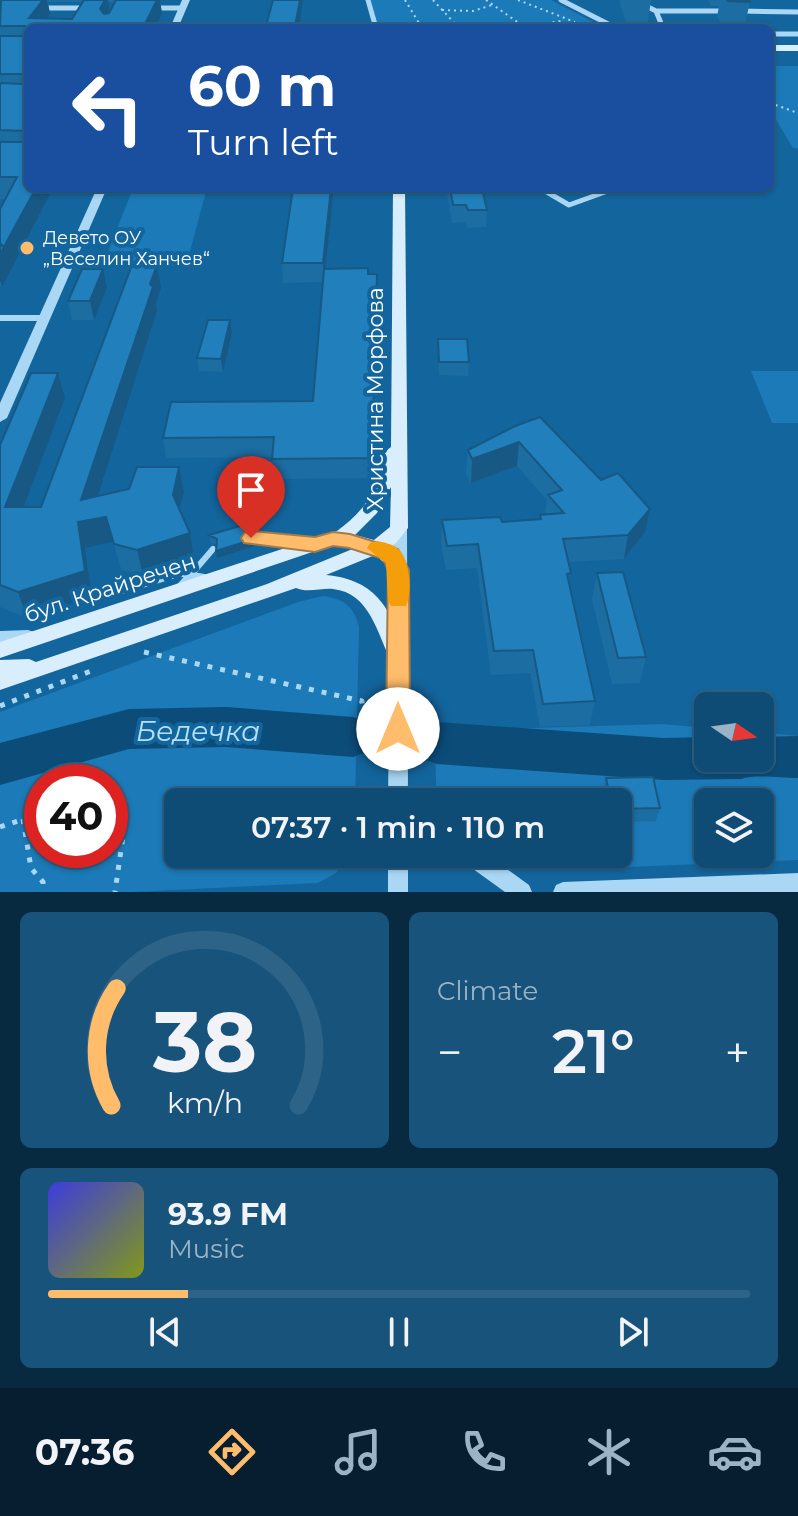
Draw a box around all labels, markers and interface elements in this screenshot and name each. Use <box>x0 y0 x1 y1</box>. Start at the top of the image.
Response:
text: 60 m <box>188 52 336 120</box>
icon: left <box>56 56 160 160</box>
text: Turn left <box>188 120 339 164</box>
place label: Девето ОУ „Веселин Ханчев“ <box>43 227 210 270</box>
marker: Девето ОУ „Веселин Ханчев“ <box>18 239 36 257</box>
street label: Христина Морфова <box>362 287 389 511</box>
pin <box>217 456 285 538</box>
icon: arrive <box>229 468 273 512</box>
street label: бул. Крайречен <box>21 548 199 628</box>
position arrow <box>356 687 440 771</box>
north arrow <box>694 692 774 772</box>
map controls <box>694 692 774 868</box>
water label: Бедечка <box>136 714 260 748</box>
speed limit sign: 40 <box>24 764 128 868</box>
button: layers <box>694 788 774 868</box>
text: 07:37 · 1 min · 110 m <box>251 809 545 846</box>
text: Climate <box>437 975 538 1007</box>
text: 38 <box>151 991 257 1093</box>
text: 21° <box>552 1015 635 1088</box>
text: − <box>437 1025 462 1079</box>
text: + <box>725 1025 750 1079</box>
text: km/h <box>166 1085 243 1120</box>
text: 93.9 FM <box>168 1196 288 1233</box>
text: Music <box>168 1233 245 1265</box>
icon: previous <box>143 1310 187 1354</box>
icon: pause <box>377 1310 421 1354</box>
icon: next <box>611 1310 655 1354</box>
icon: directions <box>204 1424 260 1480</box>
icon: music <box>330 1424 386 1480</box>
icon: phone <box>456 1424 512 1480</box>
icon: climate <box>581 1424 637 1480</box>
icon: car <box>707 1424 763 1480</box>
text: 07:36 <box>35 1430 134 1474</box>

